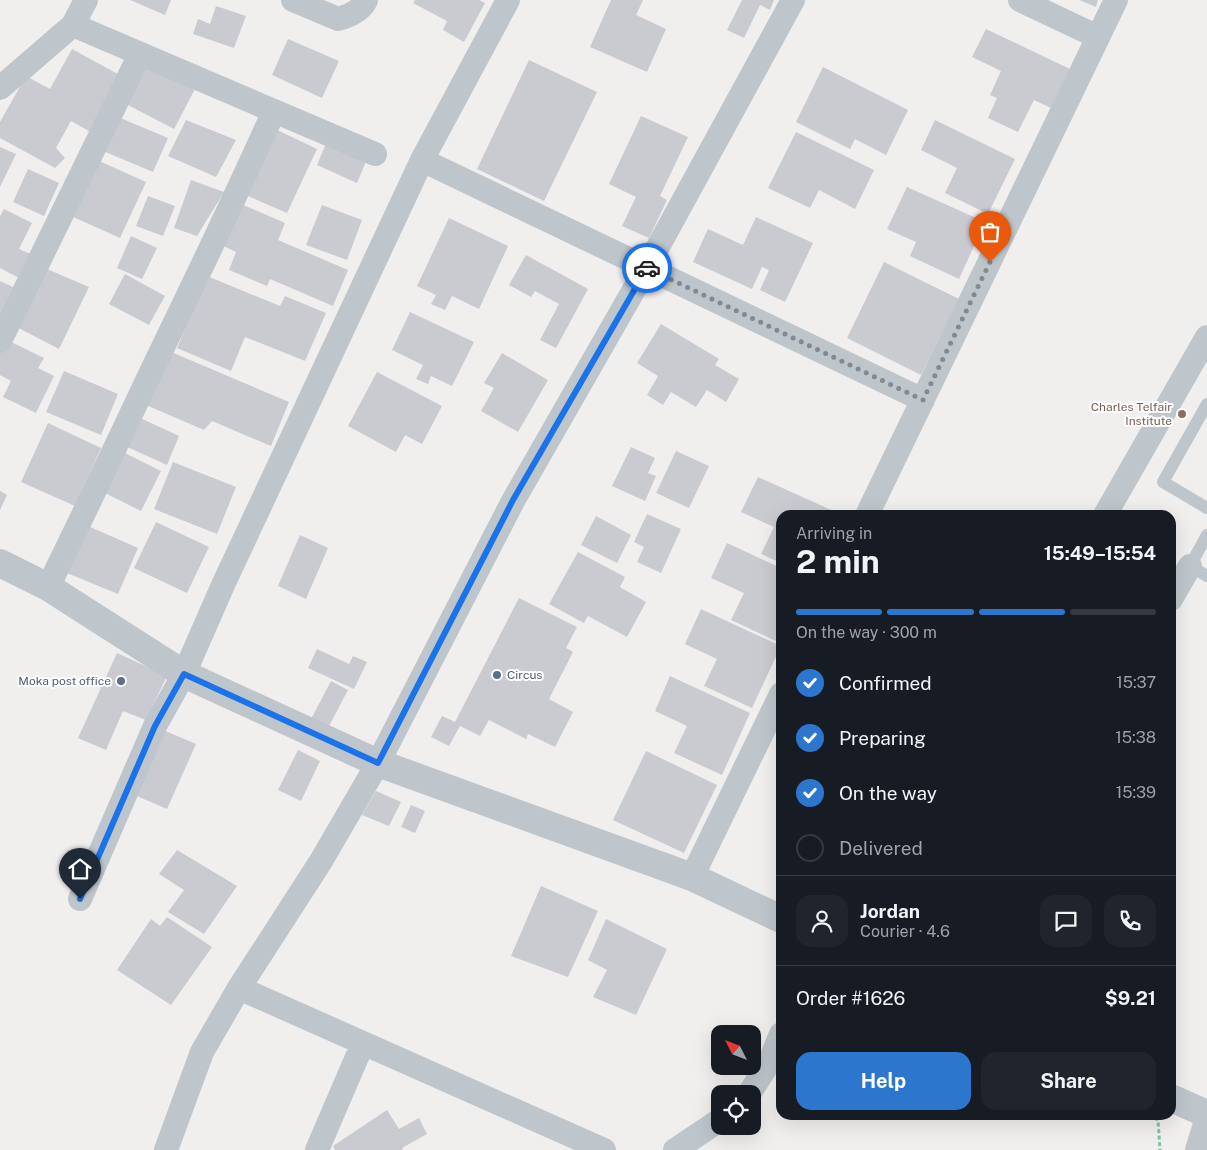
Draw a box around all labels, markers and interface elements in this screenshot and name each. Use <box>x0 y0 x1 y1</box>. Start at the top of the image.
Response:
pin <box>969 211 1011 262</box>
icon: bag <box>976 218 1004 246</box>
courier <box>622 243 672 293</box>
icon: car <box>633 254 661 282</box>
place label: Charles Telfair Institute <box>1091 400 1172 428</box>
marker: Charles Telfair Institute <box>1176 408 1188 420</box>
text: Arriving in <box>796 524 872 543</box>
text: 15:49–15:54 <box>1044 542 1156 564</box>
text: 2 min <box>796 543 880 580</box>
text: On the way · 300 m <box>796 623 937 642</box>
place label: Circus <box>507 668 542 682</box>
marker: Circus <box>491 669 503 681</box>
icon: check <box>796 669 824 697</box>
text: Confirmed <box>839 672 932 694</box>
text: 15:37 <box>1116 673 1156 692</box>
place label: Moka post office <box>18 674 111 688</box>
marker: Moka post office <box>115 675 127 687</box>
icon: check <box>796 724 824 752</box>
text: Preparing <box>839 727 926 749</box>
text: 15:38 <box>1115 728 1156 747</box>
icon: check <box>796 779 824 807</box>
text: On the way <box>839 782 937 804</box>
text: 15:39 <box>1116 783 1156 802</box>
text: Delivered <box>839 837 923 859</box>
pin <box>59 848 101 899</box>
icon: home <box>66 855 94 883</box>
button: person <box>796 895 848 947</box>
button: chat <box>1040 895 1092 947</box>
button: phone <box>1104 895 1156 947</box>
text: Jordan <box>860 900 920 922</box>
text: Courier · 4.6 <box>860 922 950 941</box>
text: Order #1626 <box>796 987 905 1009</box>
text: $9.21 <box>1105 987 1156 1009</box>
north arrow <box>711 1025 761 1075</box>
map controls <box>711 1025 761 1135</box>
button: Help <box>796 1052 971 1110</box>
button: Share <box>981 1052 1156 1110</box>
button: locate <box>711 1085 761 1135</box>

